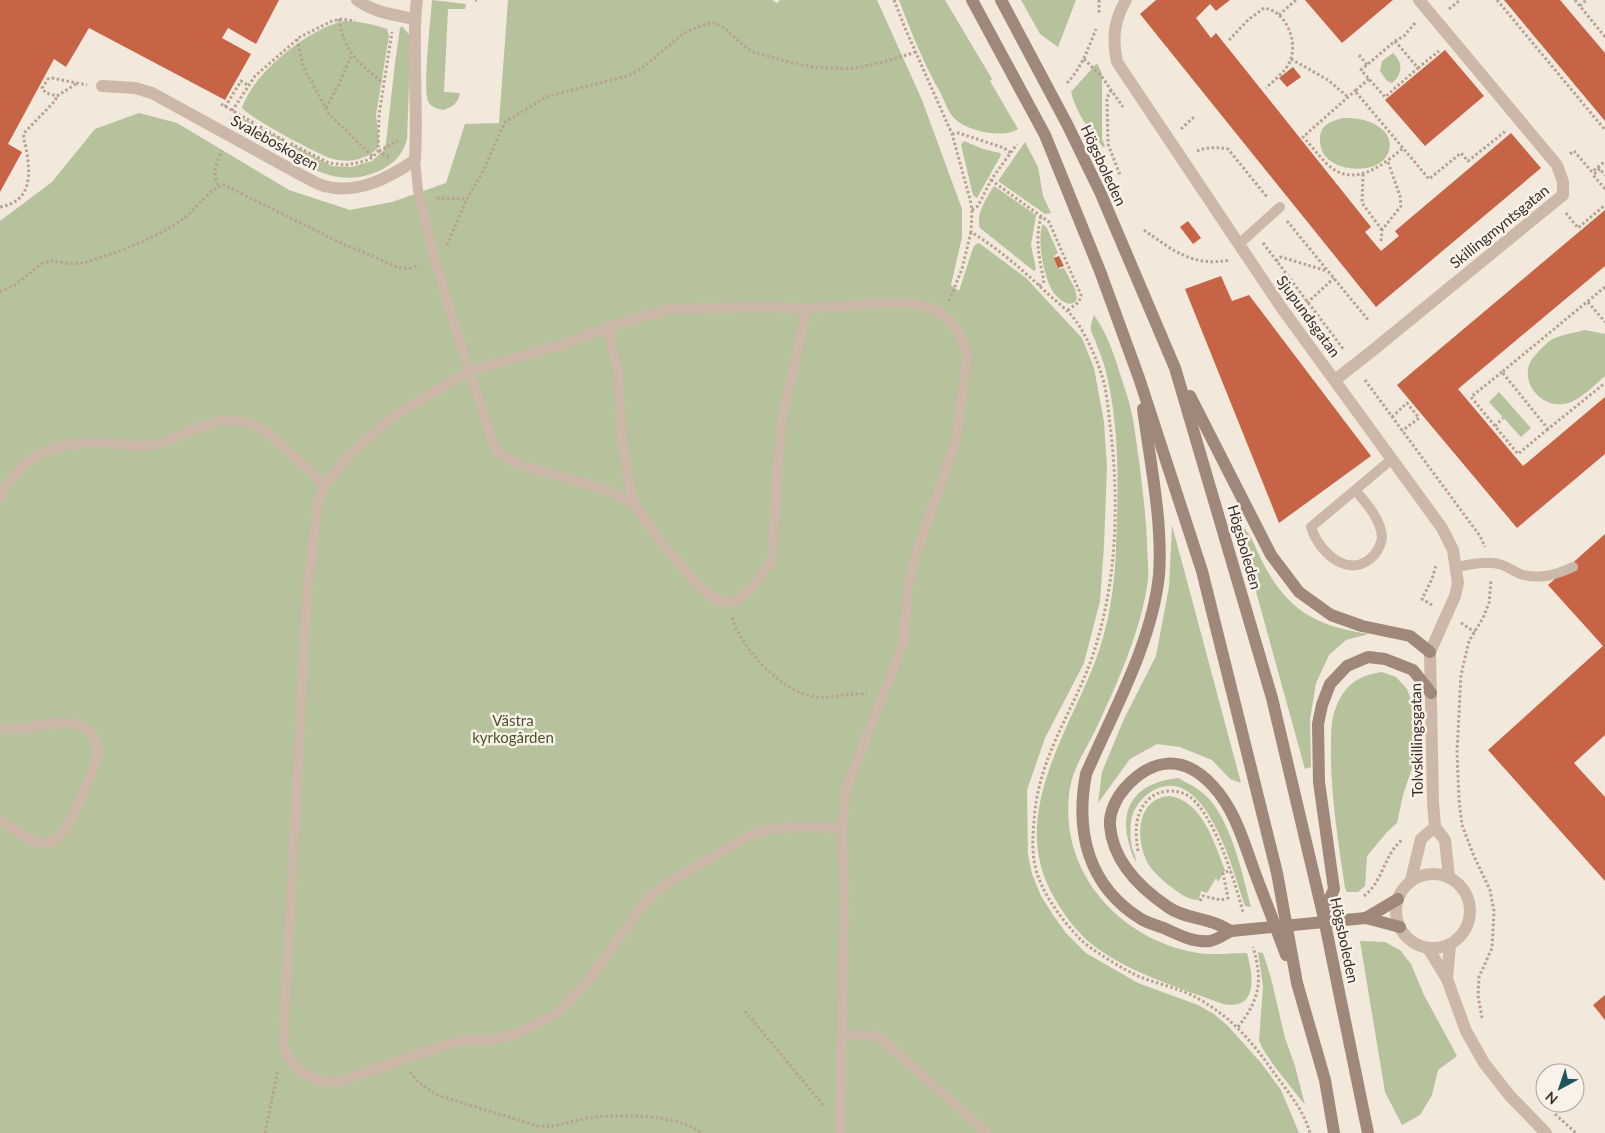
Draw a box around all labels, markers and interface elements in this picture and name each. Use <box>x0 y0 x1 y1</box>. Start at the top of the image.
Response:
street label: Svaleboskogen <box>228 111 322 173</box>
street label: Högsboleden <box>1077 122 1131 208</box>
street label: Skillingmyntsgatan <box>1446 180 1552 272</box>
street label: Sjupundsgatan <box>1273 272 1345 360</box>
street label: Högsboleden <box>1224 503 1266 591</box>
street label: Tolvskillingsgatan <box>1406 683 1426 797</box>
park label: Västra kyrkogården <box>472 711 554 746</box>
street label: Högsboleden <box>1327 896 1363 984</box>
north arrow <box>1535 1063 1585 1113</box>
text: N <box>1542 1088 1561 1108</box>

